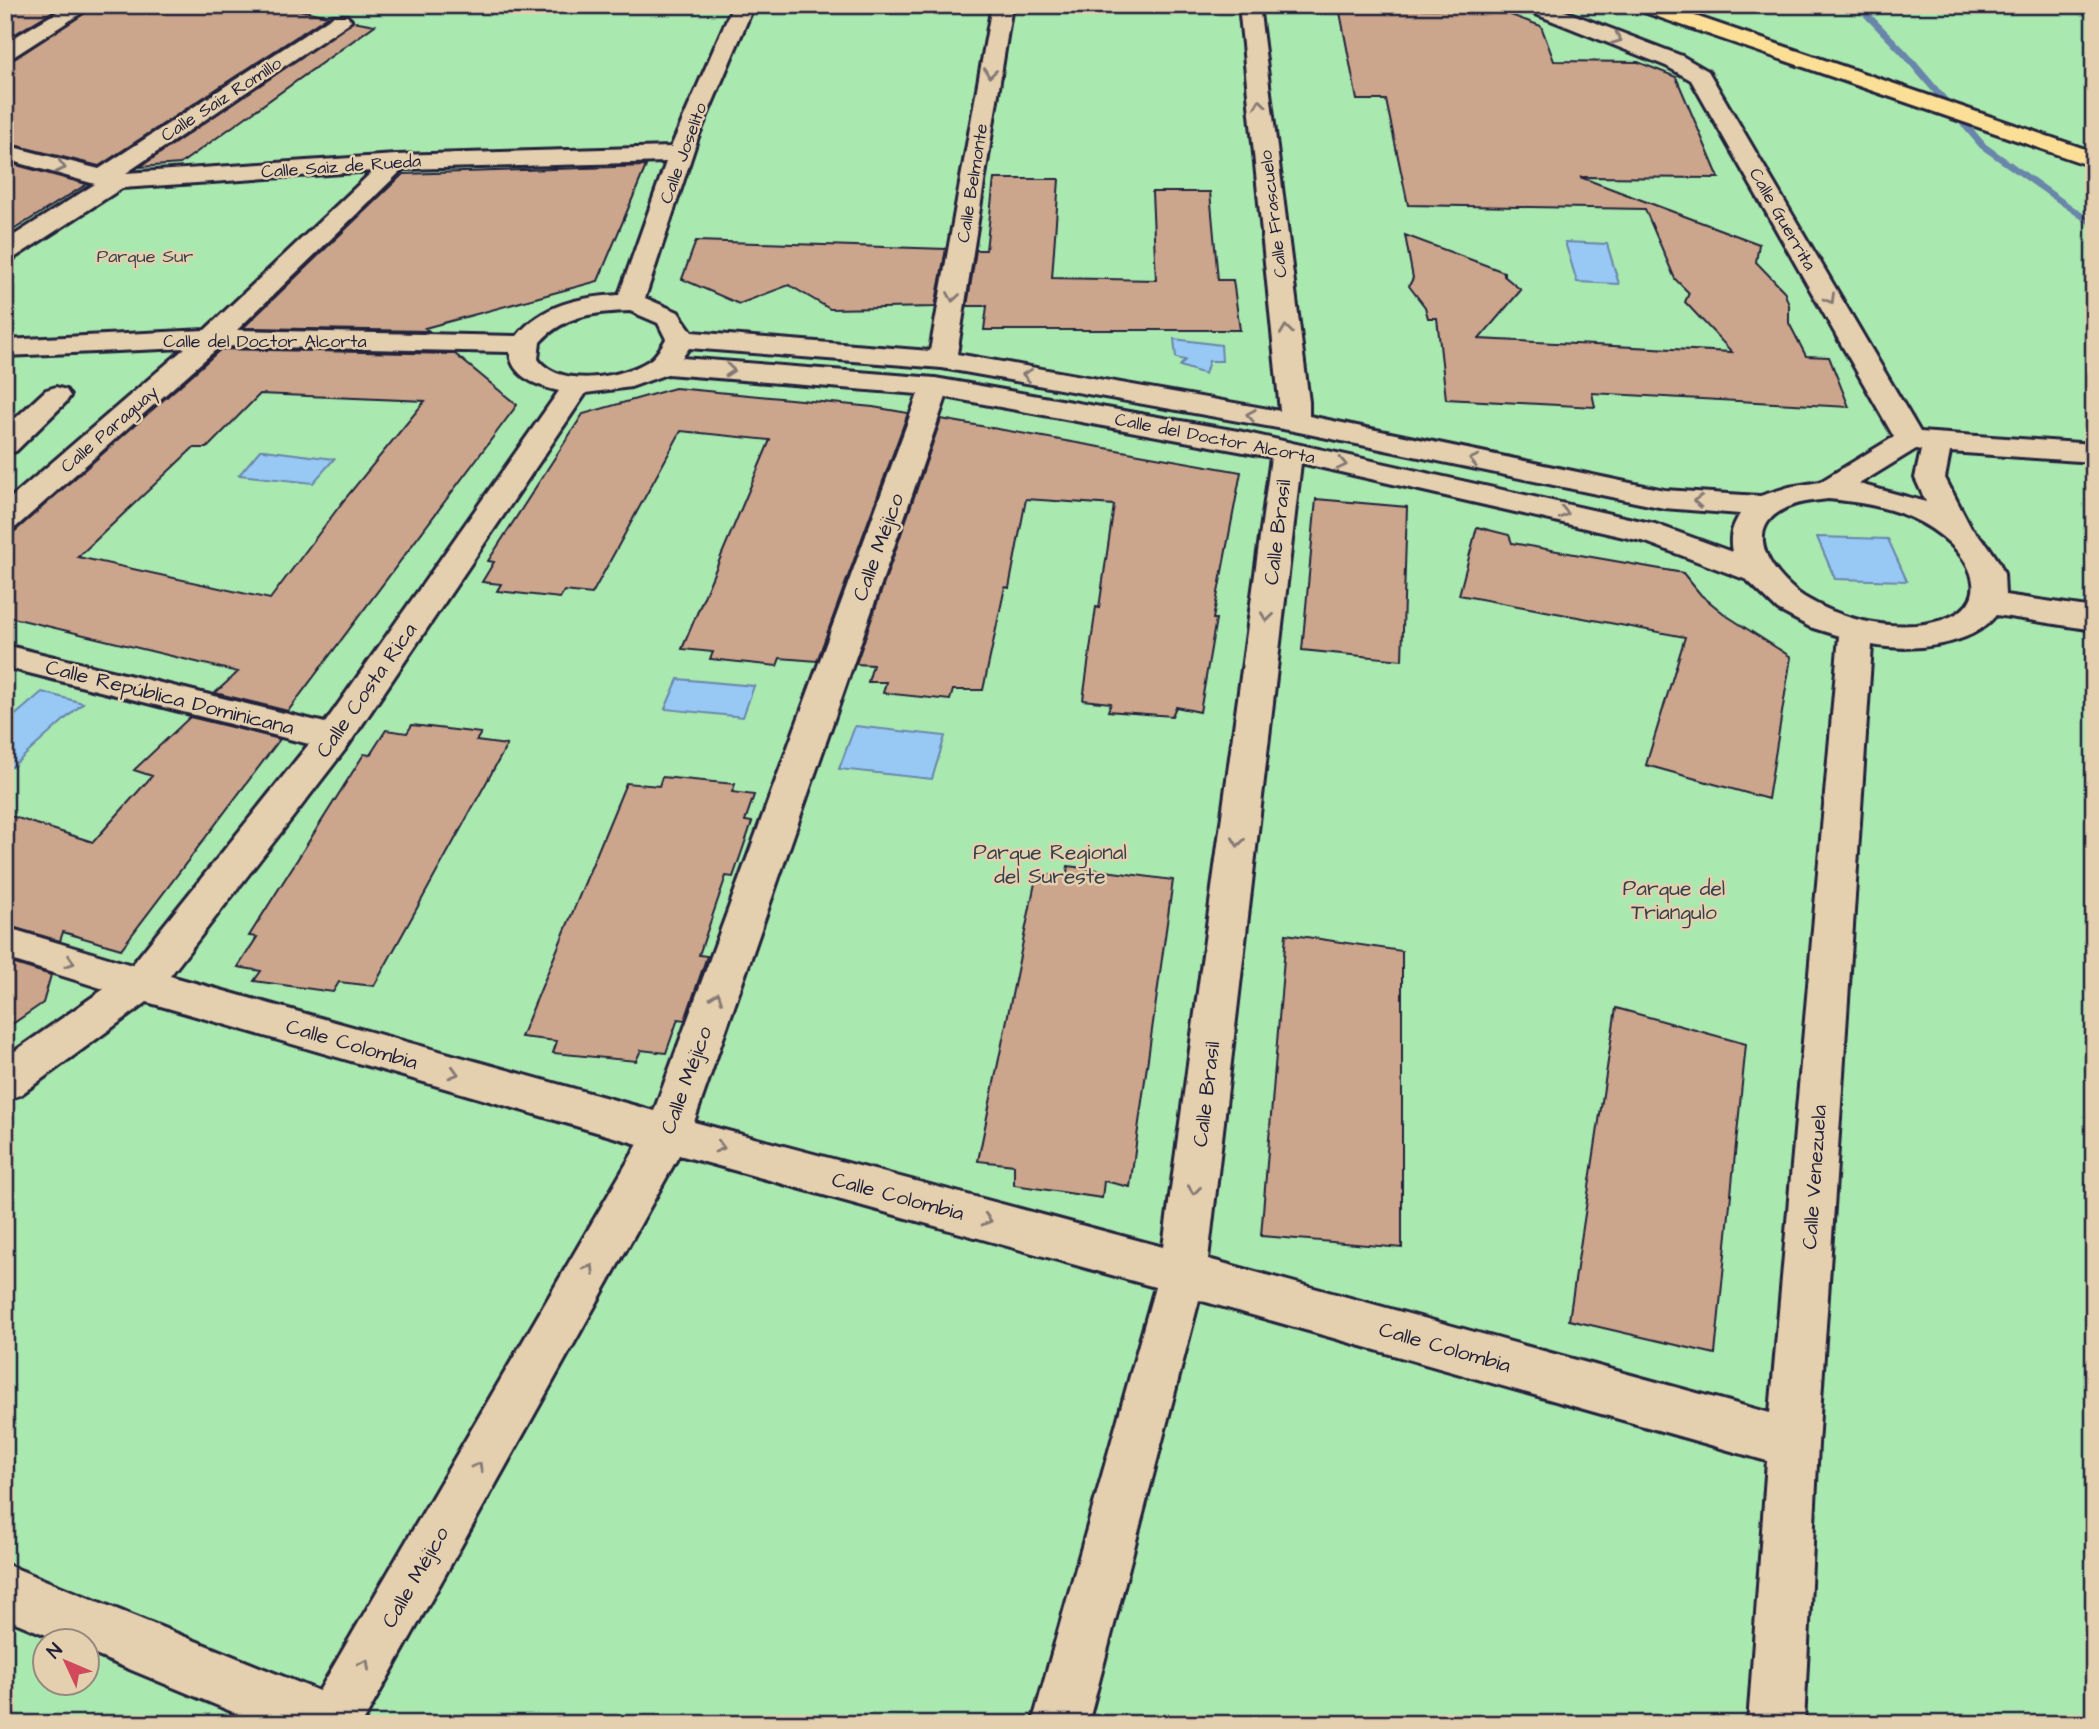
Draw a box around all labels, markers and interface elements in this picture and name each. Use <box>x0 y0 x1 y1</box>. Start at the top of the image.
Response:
one-way arrow <box>1610 30 1622 44</box>
street label: Calle Saiz Romillo <box>156 51 287 148</box>
one-way arrow <box>983 67 998 78</box>
one-way arrow <box>1253 98 1268 109</box>
street label: Calle Joselito <box>654 99 713 207</box>
street label: Calle Belmonte <box>951 122 994 244</box>
street label: Calle Saiz de Rueda <box>260 148 422 185</box>
street label: Calle Frascuelo <box>1253 149 1294 279</box>
one-way arrow <box>54 158 66 173</box>
street label: Calle Guerrita <box>1743 163 1822 275</box>
park label: Parque Sur <box>97 244 193 269</box>
one-way arrow <box>946 291 961 303</box>
one-way arrow <box>1822 292 1835 305</box>
one-way arrow <box>1279 324 1294 336</box>
street label: Calle del Doctor Alcorta <box>163 329 367 354</box>
one-way arrow <box>725 362 736 377</box>
one-way arrow <box>1021 368 1033 383</box>
street label: Calle Paraguay <box>55 380 164 479</box>
street label: Calle del Doctor Alcorta <box>1113 407 1317 470</box>
one-way arrow <box>1245 408 1257 423</box>
one-way arrow <box>1468 453 1480 468</box>
one-way arrow <box>1336 455 1348 470</box>
street label: Calle Brasil <box>1257 478 1298 587</box>
street label: Calle Méjico <box>846 489 911 605</box>
one-way arrow <box>1692 494 1703 509</box>
one-way arrow <box>1558 505 1570 519</box>
one-way arrow <box>1259 611 1274 622</box>
street label: Calle Costa Rica <box>309 617 424 764</box>
street label: Calle República Dominicana <box>42 653 297 743</box>
one-way arrow <box>1231 836 1246 848</box>
park label: Parque Regional del Sureste <box>973 838 1127 891</box>
park label: Parque del Triangulo <box>1623 874 1725 929</box>
one-way arrow <box>64 954 76 969</box>
one-way arrow <box>709 992 723 1004</box>
street label: Calle Colombia <box>283 1012 421 1077</box>
street label: Calle Méjico <box>654 1022 719 1138</box>
street label: Calle Brasil <box>1186 1040 1227 1149</box>
one-way arrow <box>447 1065 459 1079</box>
street label: Calle Venezuela <box>1795 1104 1834 1250</box>
one-way arrow <box>714 1139 726 1154</box>
street label: Calle Colombia <box>829 1165 967 1228</box>
one-way arrow <box>1187 1184 1202 1195</box>
one-way arrow <box>981 1212 993 1226</box>
one-way arrow <box>582 1264 595 1277</box>
street label: Calle Colombia <box>1376 1315 1514 1380</box>
one-way arrow <box>470 1462 483 1474</box>
street label: Calle Méjico <box>375 1521 456 1633</box>
north arrow <box>32 1628 102 1698</box>
text: N <box>41 1638 69 1665</box>
one-way arrow <box>357 1659 370 1672</box>

